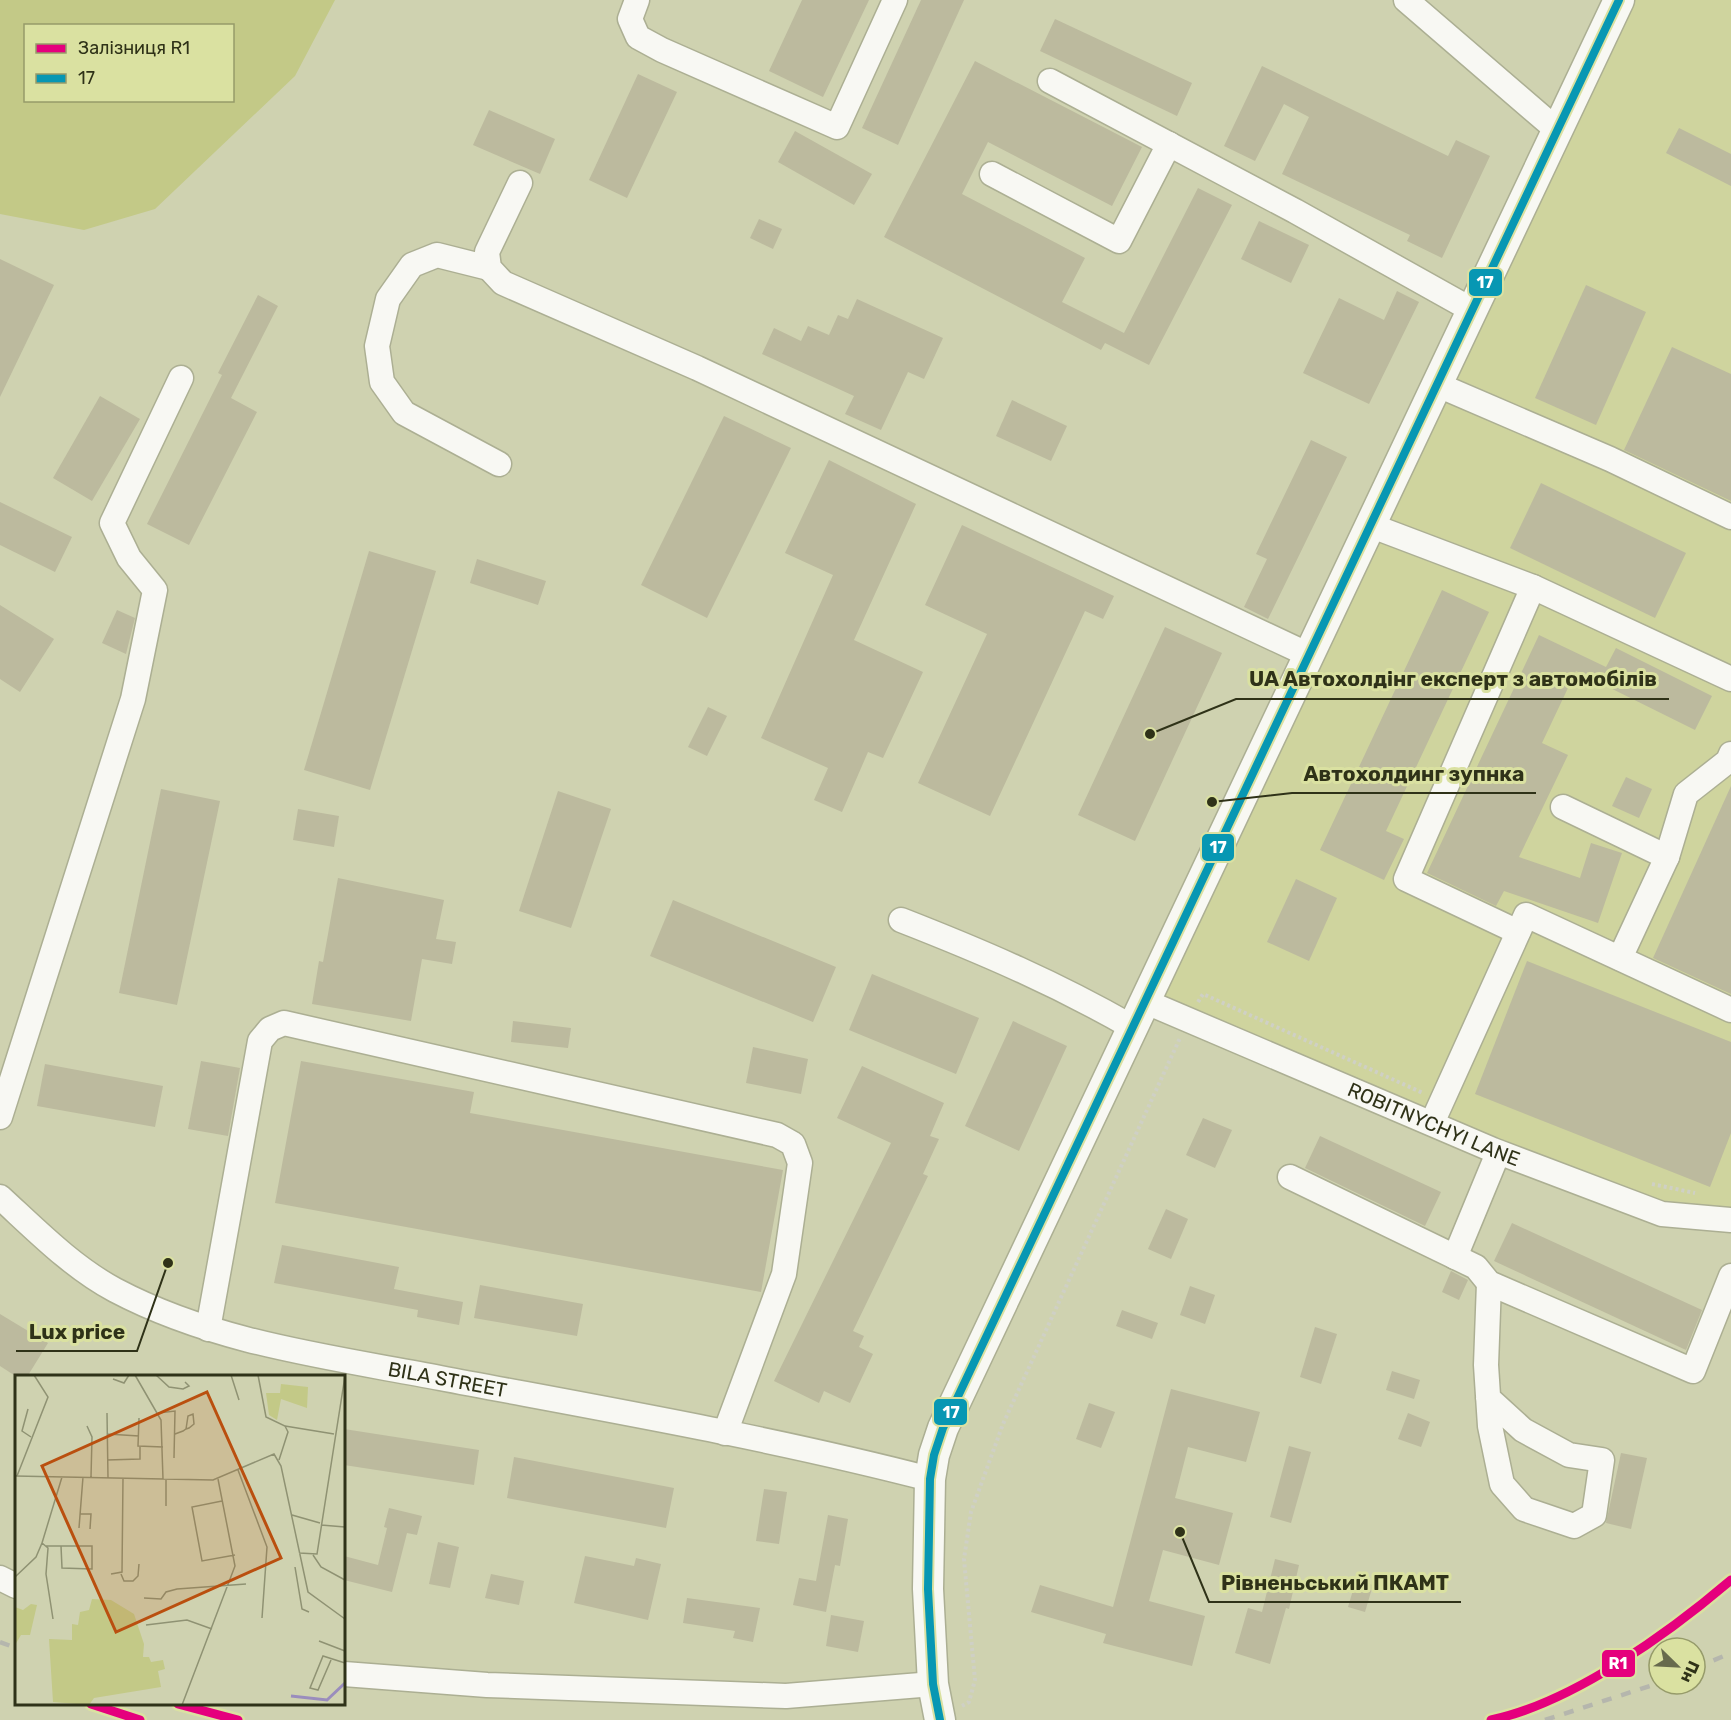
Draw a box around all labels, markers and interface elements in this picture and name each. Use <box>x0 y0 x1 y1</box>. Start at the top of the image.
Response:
legend <box>24 24 234 102</box>
text: Залізниця R1 <box>78 37 190 59</box>
text: 17 <box>78 67 95 89</box>
line badge: 17 <box>1468 268 1503 297</box>
text: 17 <box>1476 273 1494 292</box>
callout: UA Автохолдінг експерт з автомобілів <box>1236 660 1669 699</box>
text: UA Автохолдінг експерт з автомобілів <box>1249 666 1657 691</box>
callout: Автохолдинг зупнка <box>1292 754 1536 793</box>
text: Автохолдинг зупнка <box>1304 761 1524 786</box>
line badge: 17 <box>1201 833 1235 862</box>
text: 17 <box>1209 838 1227 857</box>
street label: ROBITNYCHYI LANE <box>1344 1077 1523 1171</box>
callout: Lux price <box>16 1312 137 1351</box>
text: Lux price <box>29 1319 125 1344</box>
street label: BILA STREET <box>386 1357 509 1402</box>
inset map <box>15 1375 345 1705</box>
line badge: 17 <box>933 1398 968 1426</box>
text: 17 <box>942 1403 960 1422</box>
callout: Рівненьський ПКАМТ <box>1209 1563 1461 1602</box>
text: Рівненьський ПКАМТ <box>1221 1570 1449 1595</box>
north arrow <box>1647 1636 1707 1696</box>
line badge: R1 <box>1601 1649 1636 1678</box>
text: R1 <box>1608 1654 1628 1673</box>
text: Пн <box>1677 1658 1703 1686</box>

